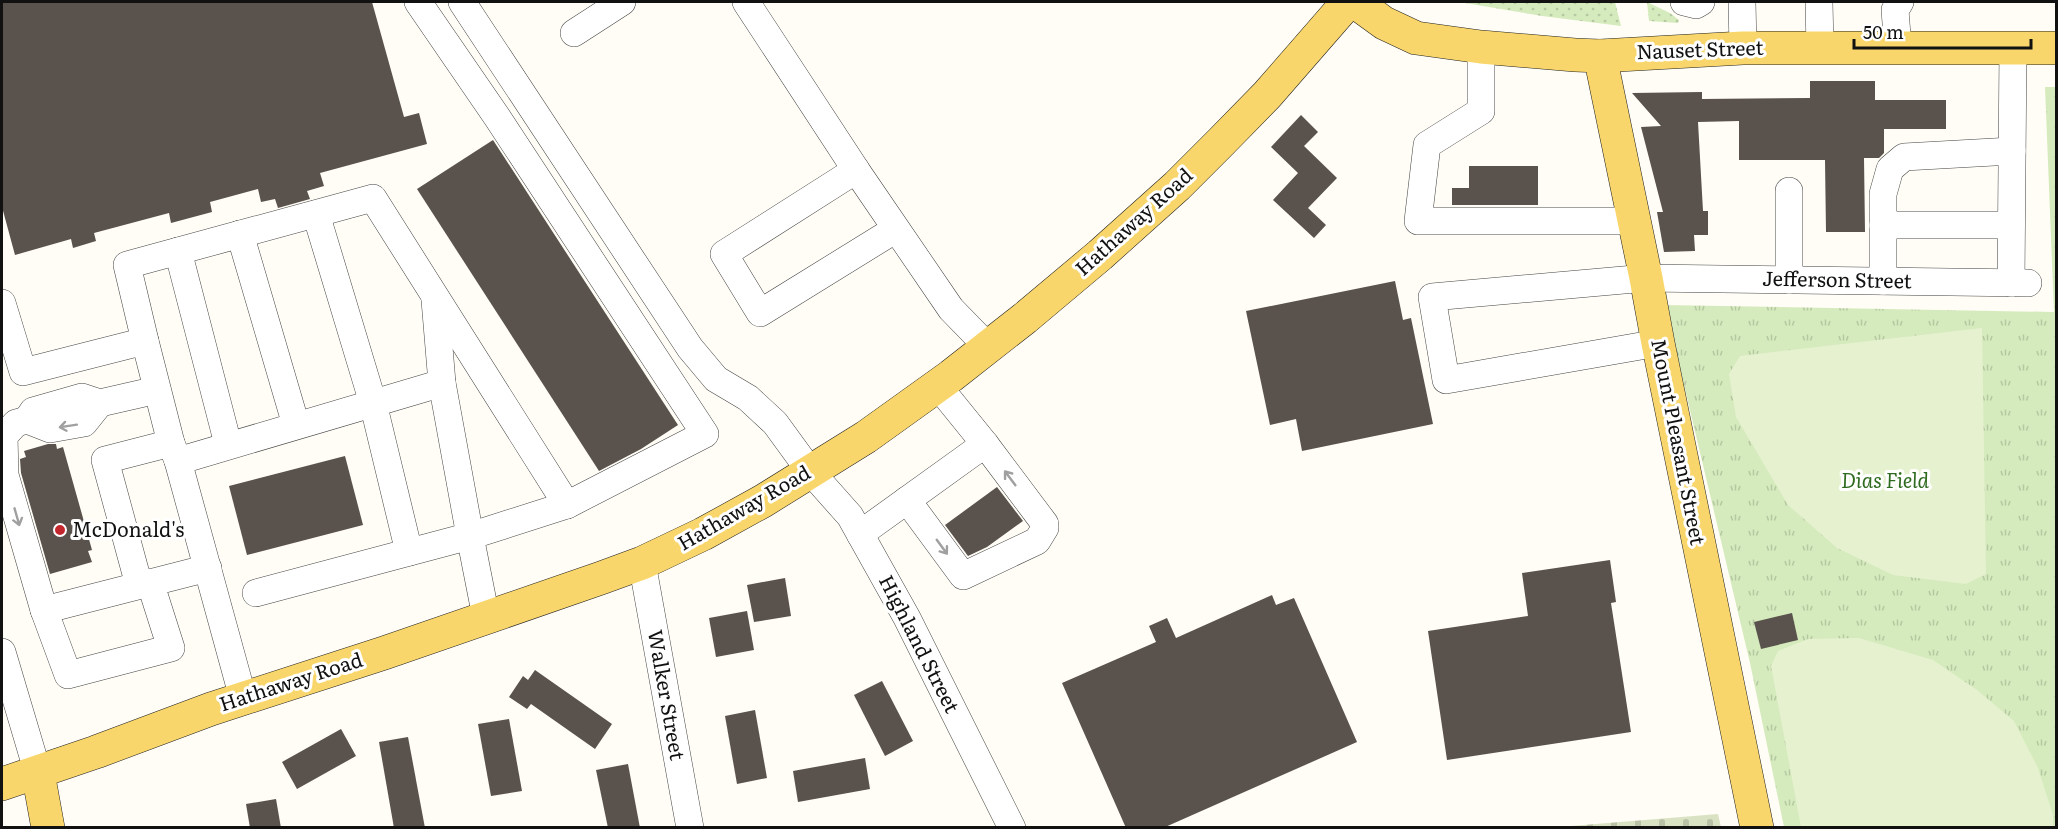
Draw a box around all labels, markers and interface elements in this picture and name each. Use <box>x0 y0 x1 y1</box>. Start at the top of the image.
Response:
scale bar <box>1854 12 2031 50</box>
text: 50 m <box>1863 18 1904 45</box>
street label: Nauset Street <box>1636 31 1764 65</box>
street label: Hathaway Road <box>1067 160 1198 282</box>
street label: Jefferson Street <box>1762 262 1912 294</box>
street label: Mount Pleasant Street <box>1645 336 1715 547</box>
one-way arrow <box>59 421 78 432</box>
street label: Hathaway Road <box>671 456 815 557</box>
park label: Dias Field <box>1841 464 1930 494</box>
one-way arrow <box>1004 470 1017 486</box>
one-way arrow <box>12 507 24 526</box>
place label: McDonald's <box>72 513 184 543</box>
marker: McDonald's <box>53 523 67 537</box>
one-way arrow <box>936 539 948 555</box>
street label: Highland Street <box>873 569 969 717</box>
street label: Walker Street <box>642 627 694 762</box>
street label: Hathaway Road <box>215 643 366 717</box>

